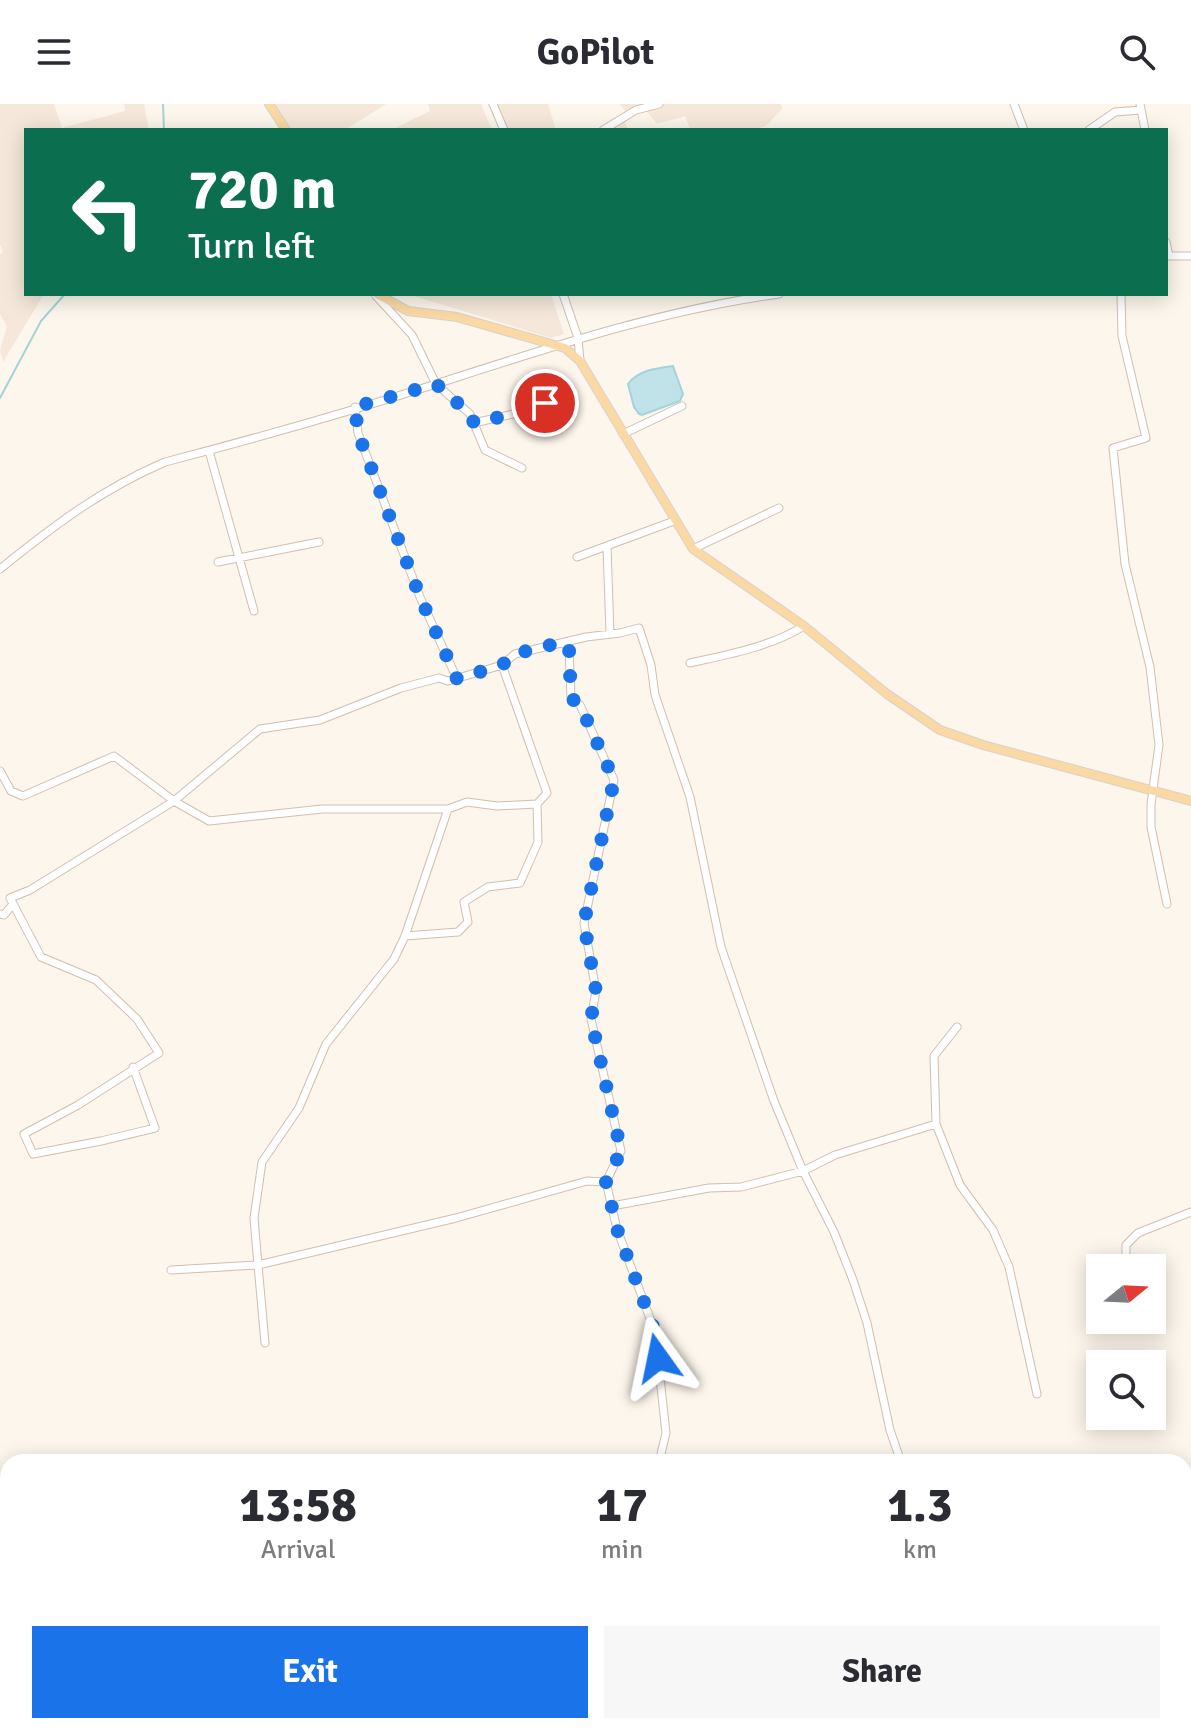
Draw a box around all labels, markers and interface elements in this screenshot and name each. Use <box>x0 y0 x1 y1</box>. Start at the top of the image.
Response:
icon: menu <box>32 30 76 74</box>
text: GoPilot <box>537 30 654 75</box>
icon: search <box>1115 30 1159 74</box>
text: 720 m <box>188 155 336 224</box>
icon: left <box>56 160 160 264</box>
text: Turn left <box>188 224 315 269</box>
pin <box>511 369 579 437</box>
icon: arrive <box>523 381 567 425</box>
north arrow <box>1086 1254 1166 1334</box>
map controls <box>1086 1254 1166 1430</box>
position arrow <box>616 1316 700 1400</box>
button: search <box>1086 1350 1166 1430</box>
text: 13:58 <box>239 1476 357 1535</box>
text: 17 <box>596 1476 648 1535</box>
text: 1.3 <box>887 1476 953 1535</box>
text: Arrival <box>261 1534 336 1566</box>
text: min <box>601 1534 643 1566</box>
text: km <box>903 1534 937 1566</box>
button: Exit <box>32 1626 588 1718</box>
button: Share <box>604 1626 1160 1718</box>

